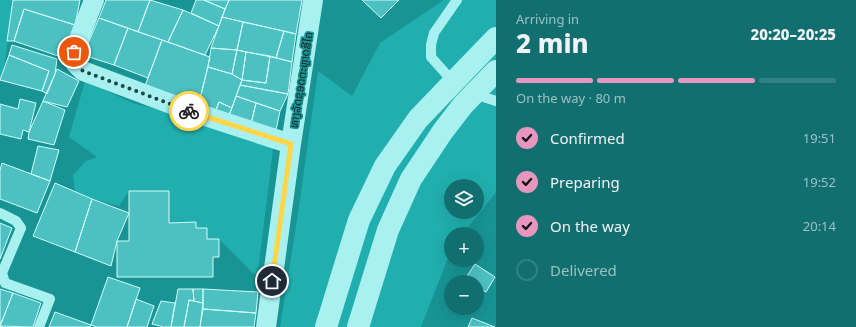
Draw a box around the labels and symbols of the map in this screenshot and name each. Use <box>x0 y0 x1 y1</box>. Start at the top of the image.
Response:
street label: ທາງລັດຊອດຕະຫຼາດສີໄຄ <box>286 31 316 129</box>
pin <box>57 35 91 69</box>
courier <box>169 91 209 131</box>
pin <box>255 264 289 298</box>

